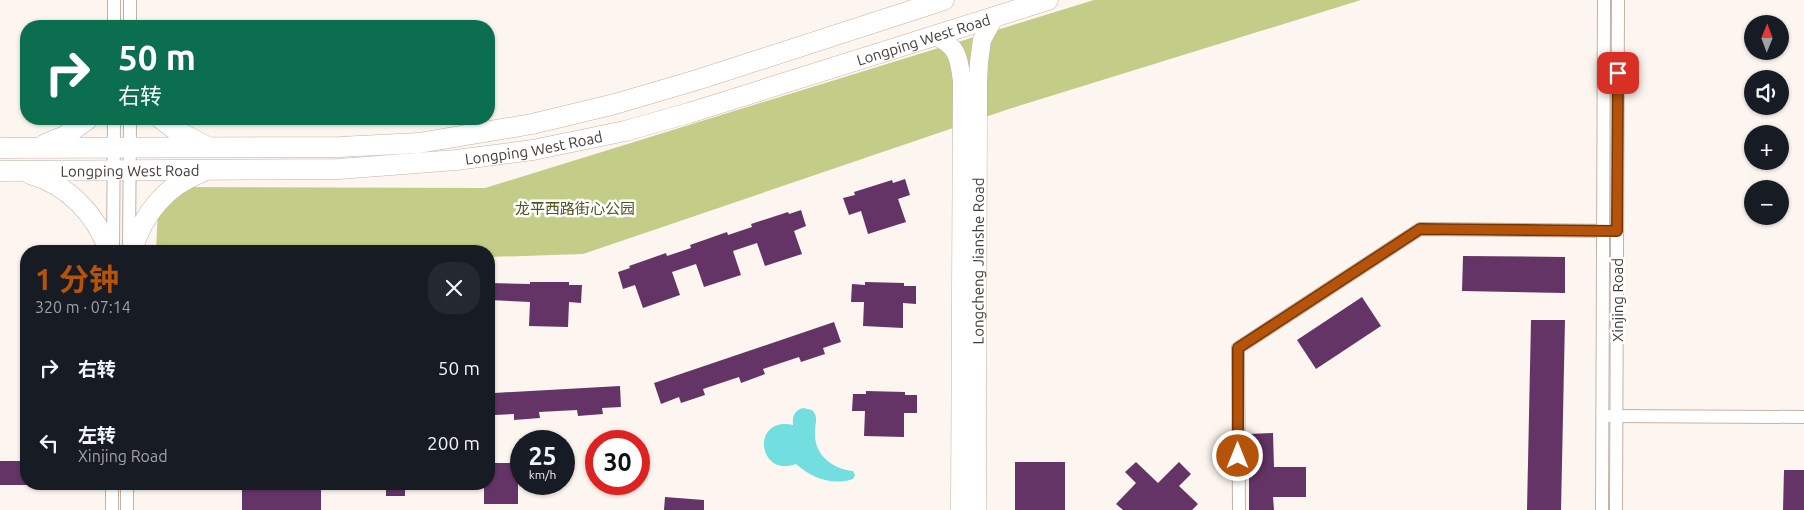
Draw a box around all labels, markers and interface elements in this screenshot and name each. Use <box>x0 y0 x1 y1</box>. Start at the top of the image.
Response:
street label: Longping West Road <box>854 10 992 68</box>
north arrow <box>1744 15 1789 60</box>
map controls <box>1744 15 1789 225</box>
text: 50 m <box>118 37 196 77</box>
icon: right <box>35 40 100 105</box>
pin <box>1597 52 1639 94</box>
icon: arrive <box>1604 59 1632 87</box>
button: sound <box>1744 70 1789 115</box>
text: 右转 <box>118 83 162 108</box>
button: + <box>1744 125 1789 170</box>
street label: Longping West Road <box>464 127 604 167</box>
street label: Longping West Road <box>60 161 200 179</box>
street label: Longcheng Jianshe Road <box>969 178 986 344</box>
button: − <box>1744 180 1789 225</box>
park label: 龙平西路街心公园 <box>515 200 635 217</box>
street label: Xinjing Road <box>1609 258 1626 342</box>
text: 1 分钟 <box>35 262 119 296</box>
button: close <box>428 262 480 314</box>
text: 320 m · 07:14 <box>35 298 131 316</box>
icon: right <box>35 354 63 382</box>
text: 50 m <box>438 357 480 379</box>
text: 右转 <box>78 358 116 380</box>
text: 左转 <box>78 424 116 446</box>
icon: left <box>35 429 63 457</box>
position arrow <box>1211 429 1263 481</box>
speed limit sign: 30 <box>585 430 650 495</box>
text: 200 m <box>427 432 480 454</box>
text: 25 <box>528 442 557 470</box>
text: Xinjing Road <box>78 447 168 465</box>
text: km/h <box>529 468 556 481</box>

